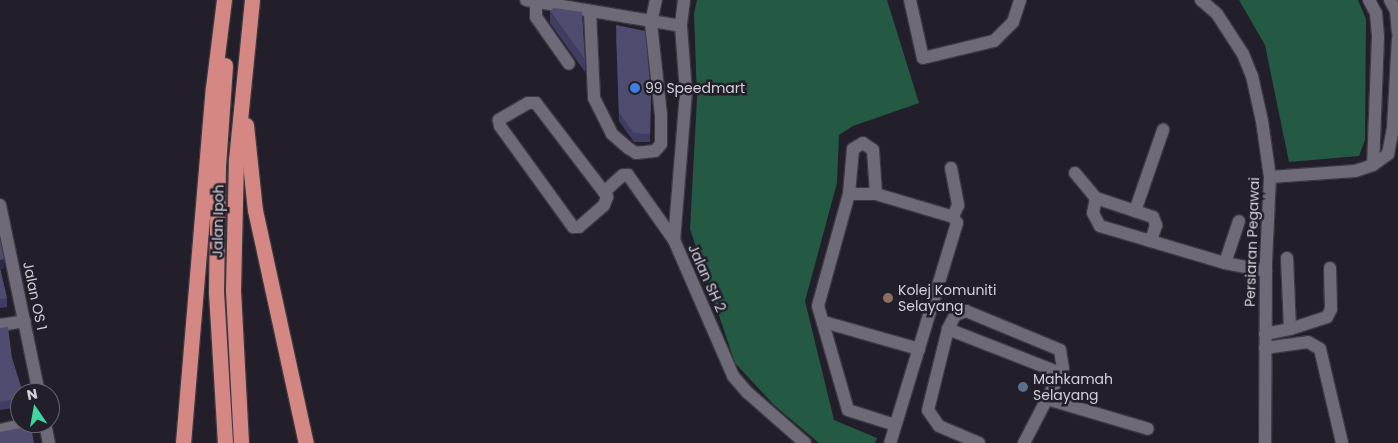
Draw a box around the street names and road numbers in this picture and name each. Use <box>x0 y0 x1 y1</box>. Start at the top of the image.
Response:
street label: Persiaran Pegawai <box>1241 177 1263 307</box>
street label: Jalan Ipoh <box>209 184 227 258</box>
street label: Jalan SH 2 <box>685 242 729 314</box>
street label: Jalan OS 1 <box>20 260 50 332</box>

